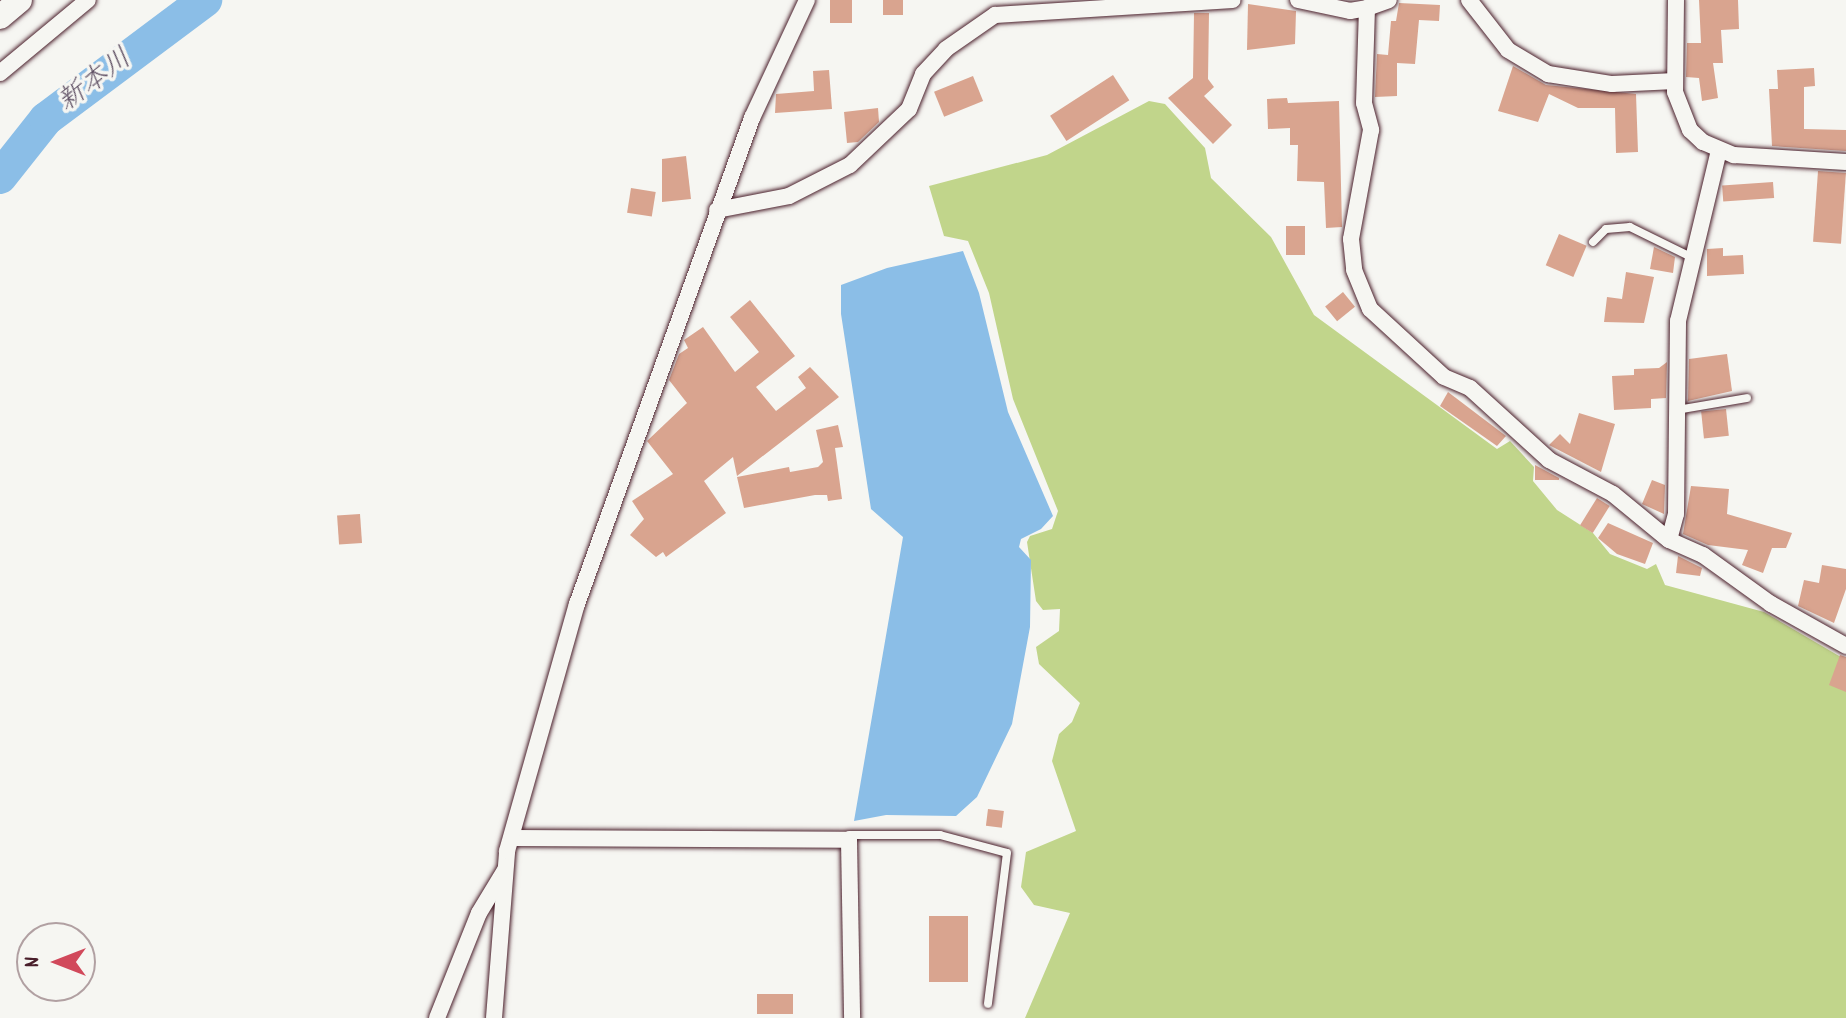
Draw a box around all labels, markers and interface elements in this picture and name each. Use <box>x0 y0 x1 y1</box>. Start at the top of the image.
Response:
water label: 新本川 <box>52 43 140 121</box>
north arrow <box>16 922 96 1002</box>
text: N <box>18 957 49 967</box>

